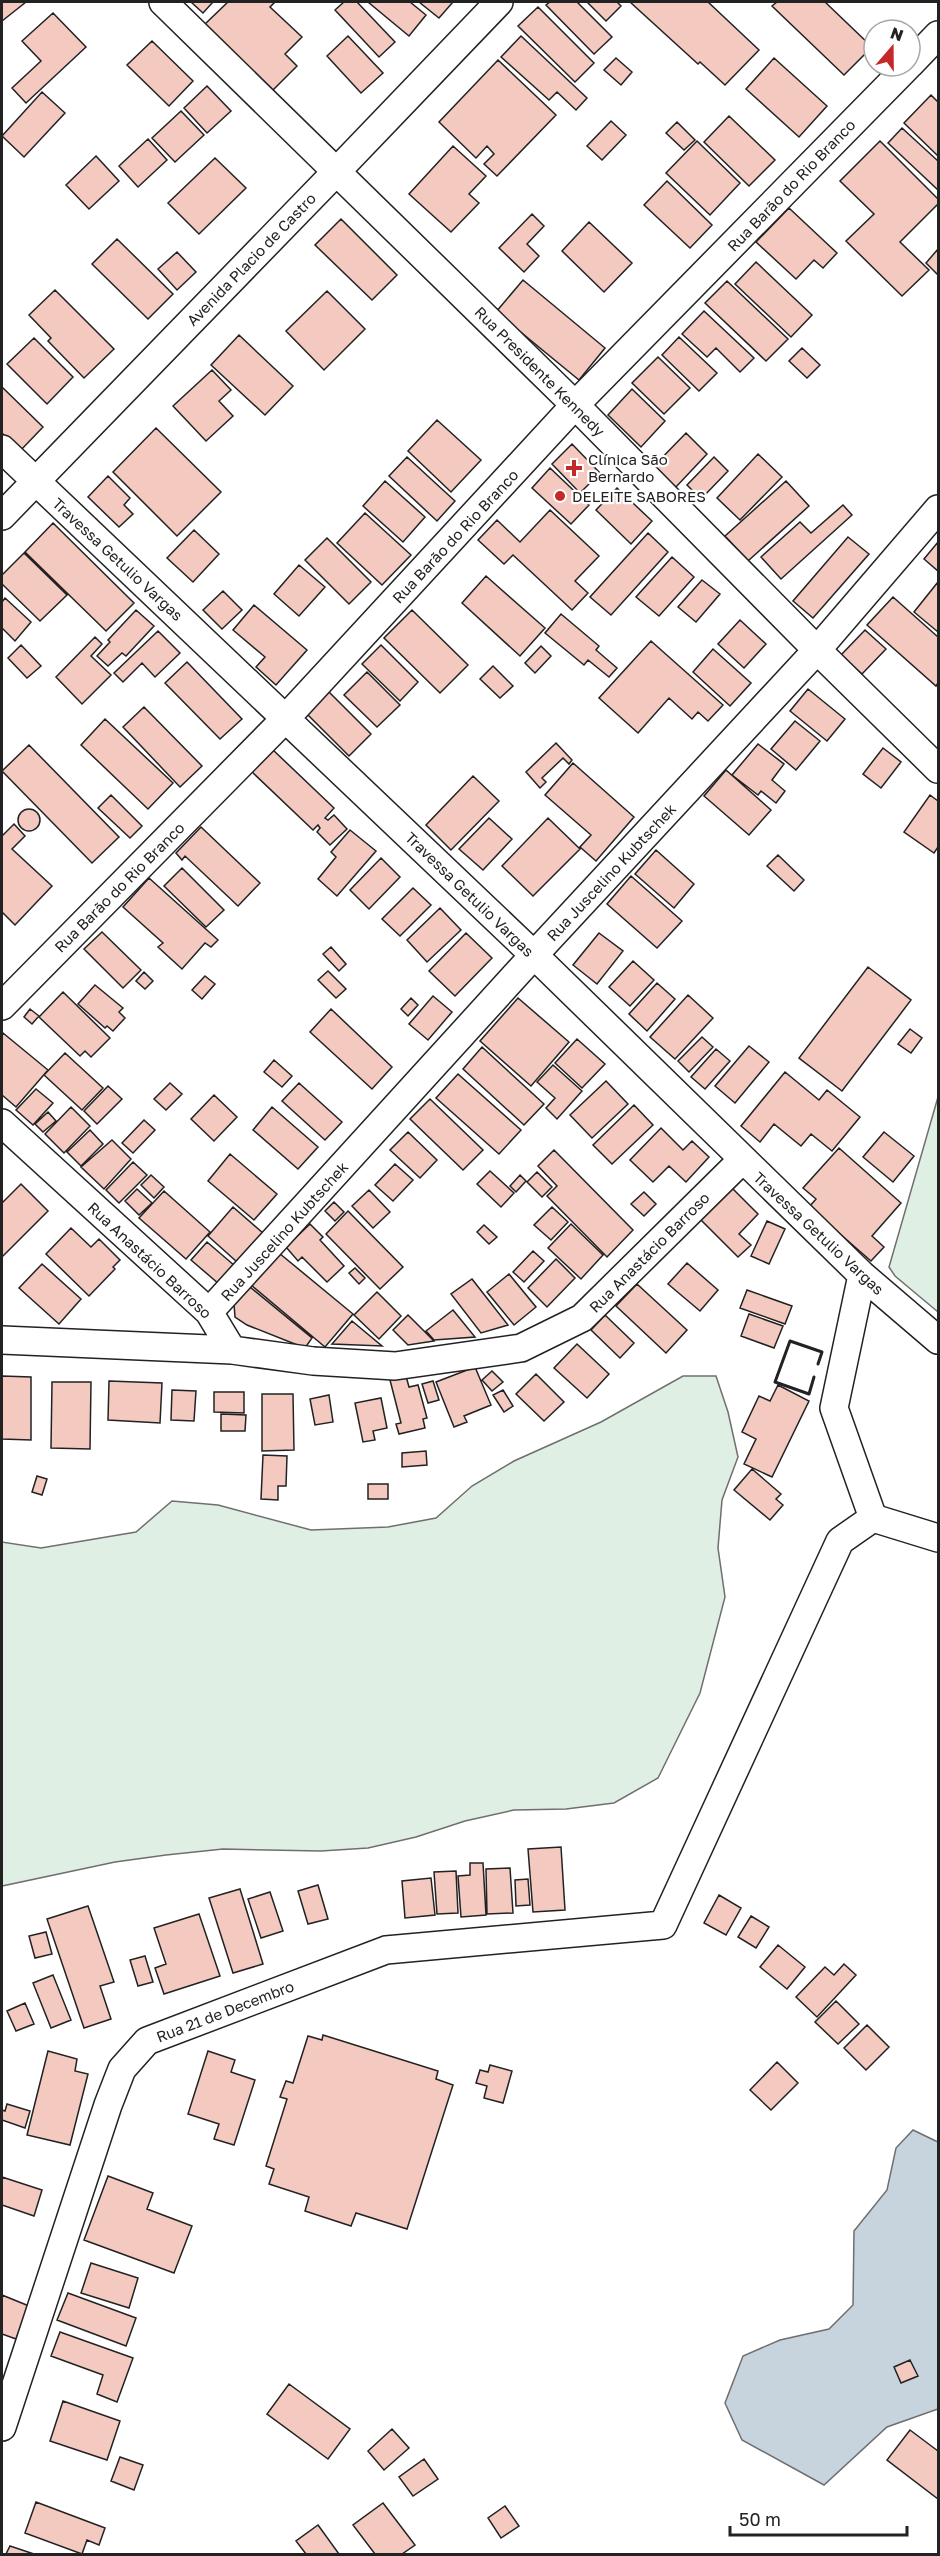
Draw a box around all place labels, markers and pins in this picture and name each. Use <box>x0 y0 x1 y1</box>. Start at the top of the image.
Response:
place label: Clínica São Bernardo <box>588 450 668 485</box>
marker: Clínica São Bernardo <box>565 459 583 477</box>
place label: DELEITE SABORES <box>572 487 706 505</box>
marker: DELEITE SABORES <box>553 489 567 503</box>

